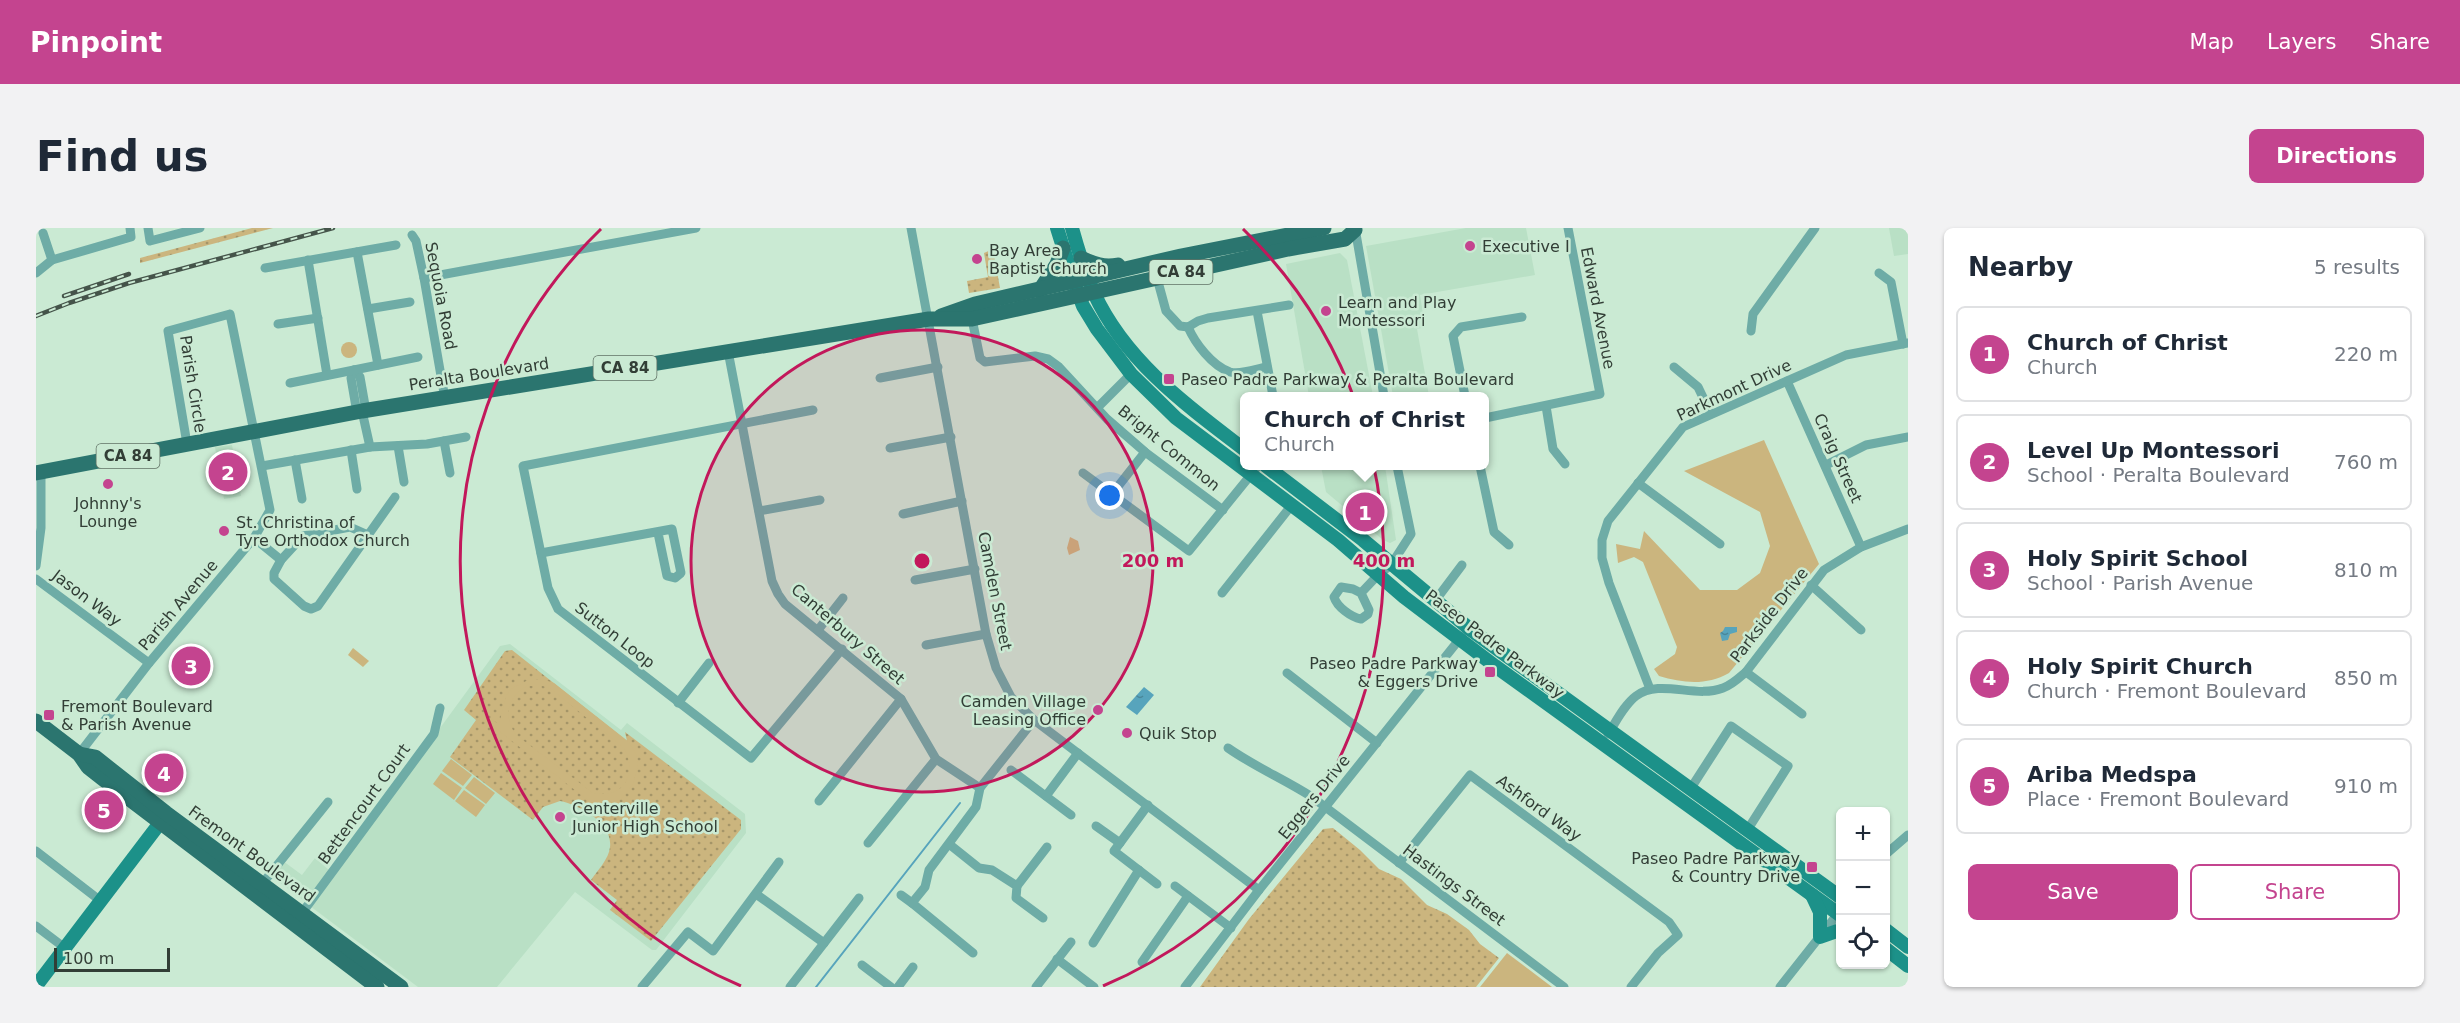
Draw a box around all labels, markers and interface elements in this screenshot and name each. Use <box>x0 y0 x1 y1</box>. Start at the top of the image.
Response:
text: Pinpoint <box>30 26 162 59</box>
text: Map <box>2190 30 2234 54</box>
text: Layers <box>2267 30 2336 54</box>
text: Share <box>2369 30 2430 54</box>
button: Directions <box>2249 129 2424 183</box>
text: Find us <box>36 132 209 181</box>
place label: Executive I <box>1482 237 1570 256</box>
marker: Executive I <box>1463 239 1477 253</box>
street label: Sequoia Road <box>421 240 461 352</box>
place label: Bay Area Baptist Church <box>989 241 1107 278</box>
street label: Edward Avenue <box>1577 245 1619 371</box>
marker: Bay Area Baptist Church <box>970 252 984 266</box>
text: Nearby <box>1968 252 2073 282</box>
text: 5 results <box>2314 255 2400 279</box>
road number: CA 84 <box>1150 260 1212 284</box>
place label: Learn and Play Montessori <box>1338 293 1456 330</box>
marker: Learn and Play Montessori <box>1319 304 1333 318</box>
text: Church of Christ <box>2027 330 2228 355</box>
street label: Parish Circle <box>176 334 210 434</box>
text: 1 <box>1983 342 1996 366</box>
text: 220 m <box>2334 342 2398 366</box>
street label: Peralta Boulevard <box>407 354 551 394</box>
street label: Parkmont Drive <box>1674 355 1794 425</box>
text: Church <box>2027 355 2098 379</box>
road number: CA 84 <box>594 356 656 380</box>
place label: Paseo Padre Parkway & Peralta Boulevard <box>1181 370 1514 389</box>
marker: Paseo Padre Parkway & Peralta Boulevard <box>1162 372 1176 386</box>
popup <box>1240 392 1489 470</box>
street label: Bright Common <box>1114 401 1224 495</box>
text: Church of Christ <box>1264 407 1465 432</box>
street label: Craig Street <box>1810 410 1866 506</box>
text: Church <box>1264 432 1335 456</box>
text: Level Up Montessori <box>2027 438 2279 463</box>
road number: CA 84 <box>96 444 160 468</box>
pin: 2 <box>208 450 248 494</box>
text: 2 <box>1983 450 1996 474</box>
text: 760 m <box>2334 450 2398 474</box>
text: School · Peralta Boulevard <box>2027 463 2290 487</box>
marker: Johnny's Lounge <box>101 477 115 491</box>
your location <box>1095 481 1124 510</box>
pin: 1 <box>1346 490 1384 534</box>
place label: Johnny's Lounge <box>73 494 142 531</box>
place label: St. Christina of Tyre Orthodox Church <box>235 513 410 550</box>
marker: St. Christina of Tyre Orthodox Church <box>217 524 231 538</box>
street label: Camden Street <box>974 530 1016 652</box>
text: Holy Spirit School <box>2027 546 2248 571</box>
text: 200 m <box>1122 550 1184 571</box>
text: 400 m <box>1353 550 1415 571</box>
centre of rings <box>912 551 932 571</box>
street label: Parish Avenue <box>134 556 222 654</box>
text: 3 <box>1983 558 1996 582</box>
text: 810 m <box>2334 558 2398 582</box>
street label: Parkside Drive <box>1726 564 1812 666</box>
street label: Jason Way <box>48 565 125 630</box>
text: School · Parish Avenue <box>2027 571 2253 595</box>
street label: Canterbury Street <box>787 580 909 688</box>
street label: Paseo Padre Parkway <box>1422 586 1568 702</box>
street label: Sutton Loop <box>571 598 659 672</box>
pin: 3 <box>172 644 210 688</box>
place label: Paseo Padre Parkway & Eggers Drive <box>1309 654 1478 691</box>
text: Holy Spirit Church <box>2027 654 2253 679</box>
marker: Paseo Padre Parkway & Eggers Drive <box>1483 665 1497 679</box>
text: 4 <box>1983 666 1996 690</box>
text: 850 m <box>2334 666 2398 690</box>
text: Church · Fremont Boulevard <box>2027 679 2307 703</box>
place label: Camden Village Leasing Office <box>960 692 1086 729</box>
place label: Fremont Boulevard & Parish Avenue <box>61 697 213 734</box>
marker: Camden Village Leasing Office <box>1091 703 1105 717</box>
marker: Fremont Boulevard & Parish Avenue <box>42 708 56 722</box>
place label: Quik Stop <box>1139 724 1217 743</box>
marker: Quik Stop <box>1120 726 1134 740</box>
street label: Bettencourt Court <box>314 740 414 868</box>
pin: 4 <box>144 750 184 796</box>
street label: Eggers Drive <box>1274 751 1354 843</box>
text: Ariba Medspa <box>2027 762 2197 787</box>
street label: Ashford Way <box>1493 771 1585 845</box>
text: 5 <box>1983 774 1996 798</box>
text: 910 m <box>2334 774 2398 798</box>
text: Place · Fremont Boulevard <box>2027 787 2289 811</box>
pin: 5 <box>84 788 124 832</box>
place label: Centerville Junior High School <box>571 799 718 836</box>
street label: Fremont Boulevard <box>185 802 319 906</box>
map controls <box>1836 807 1890 969</box>
button: + <box>1836 807 1890 861</box>
marker: Centerville Junior High School <box>553 810 567 824</box>
street label: Hastings Street <box>1399 840 1509 930</box>
place label: Paseo Padre Parkway & Country Drive <box>1631 849 1800 886</box>
marker: Paseo Padre Parkway & Country Drive <box>1805 860 1819 874</box>
button: − <box>1836 861 1890 915</box>
button: Save <box>1968 864 2178 920</box>
button: Share <box>2190 864 2400 920</box>
button: locate <box>1836 915 1890 969</box>
scale bar <box>54 945 170 972</box>
text: 100 m <box>63 949 114 968</box>

